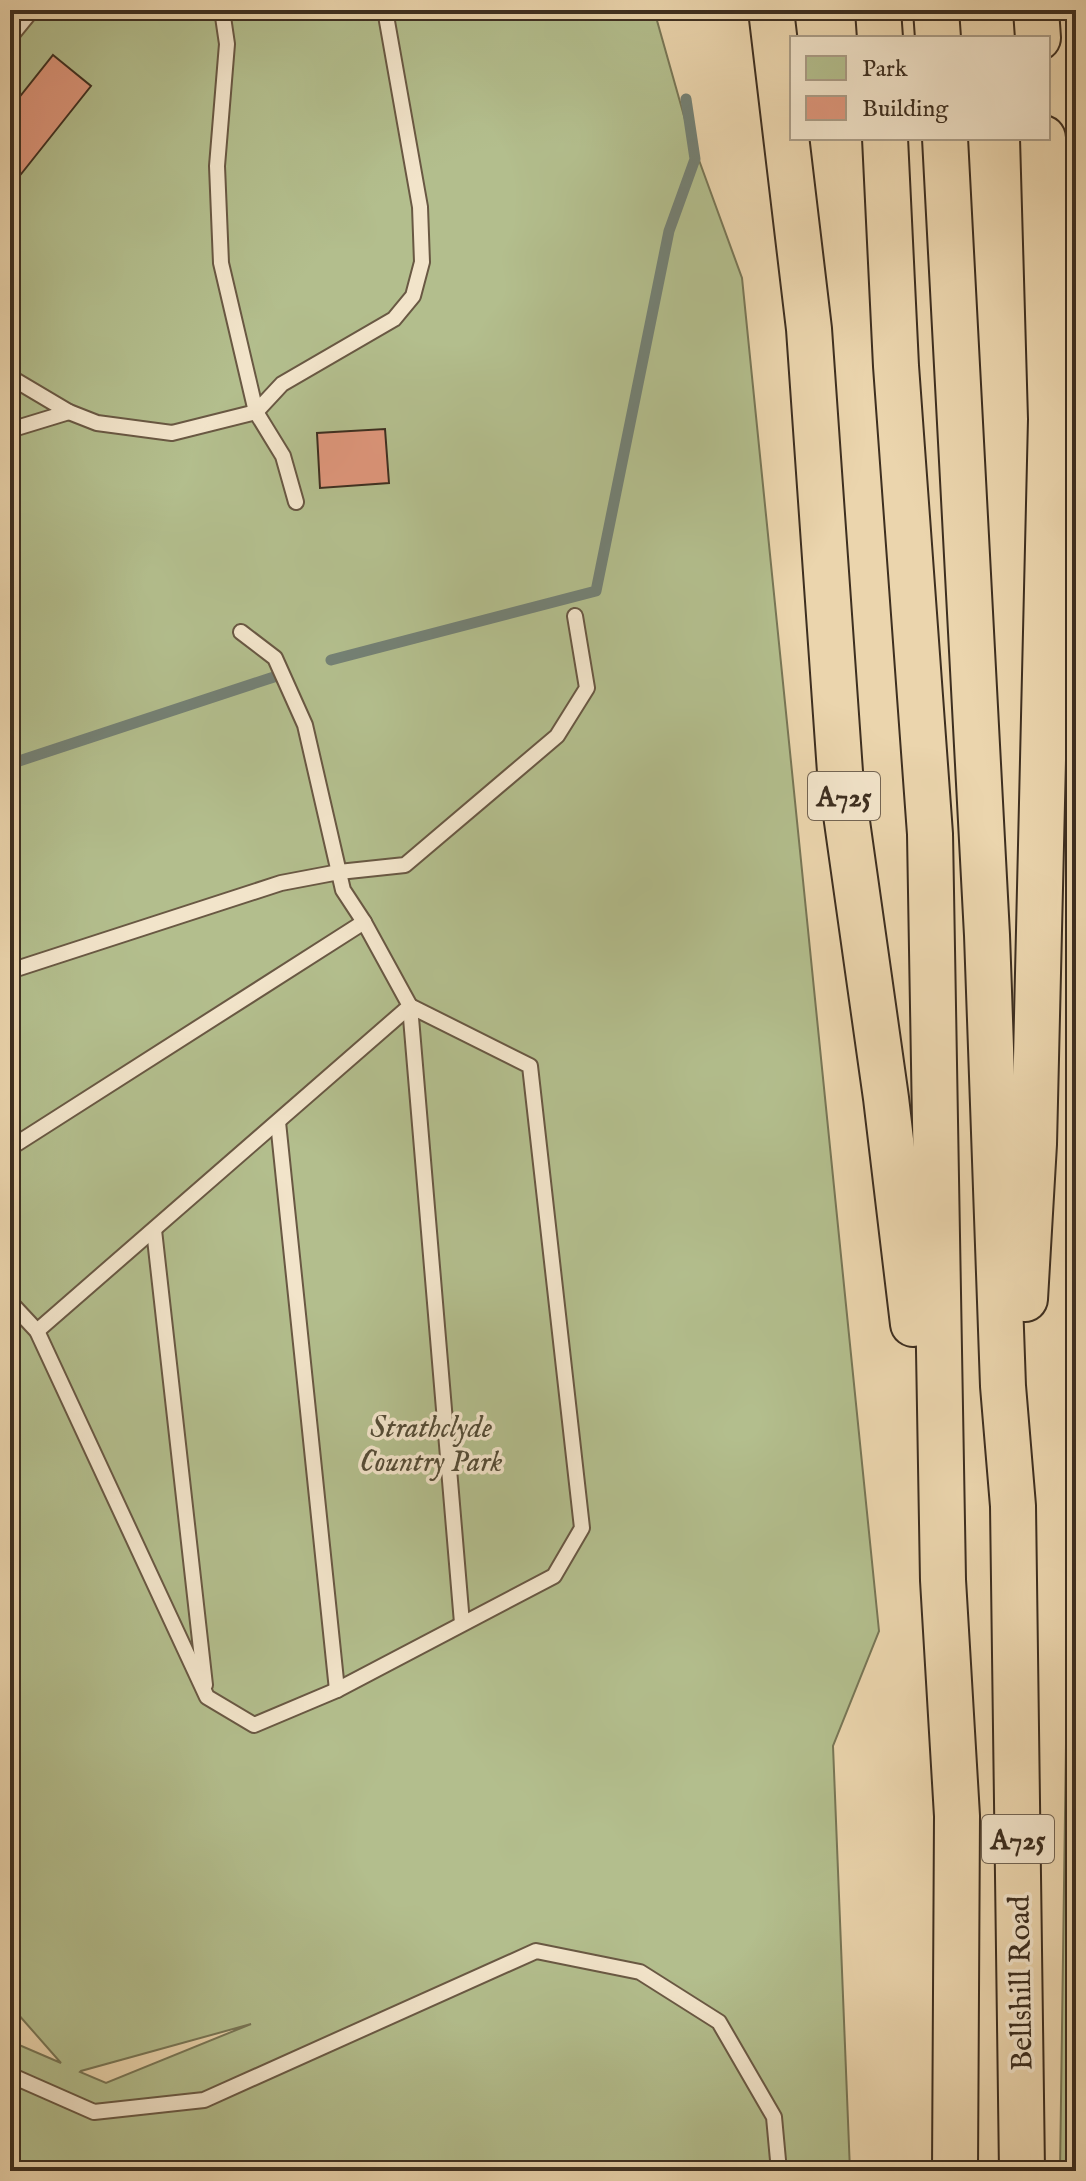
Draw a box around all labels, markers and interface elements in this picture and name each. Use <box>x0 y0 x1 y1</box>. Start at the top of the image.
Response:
legend <box>790 36 1050 140</box>
text: Park <box>862 54 908 85</box>
text: Building <box>862 94 949 125</box>
road number: A725 <box>808 772 880 820</box>
park label: Strathclyde Country Park <box>360 1410 502 1482</box>
road number: A725 <box>982 1815 1054 1863</box>
street label: Bellshill Road <box>1001 1894 1043 2071</box>

